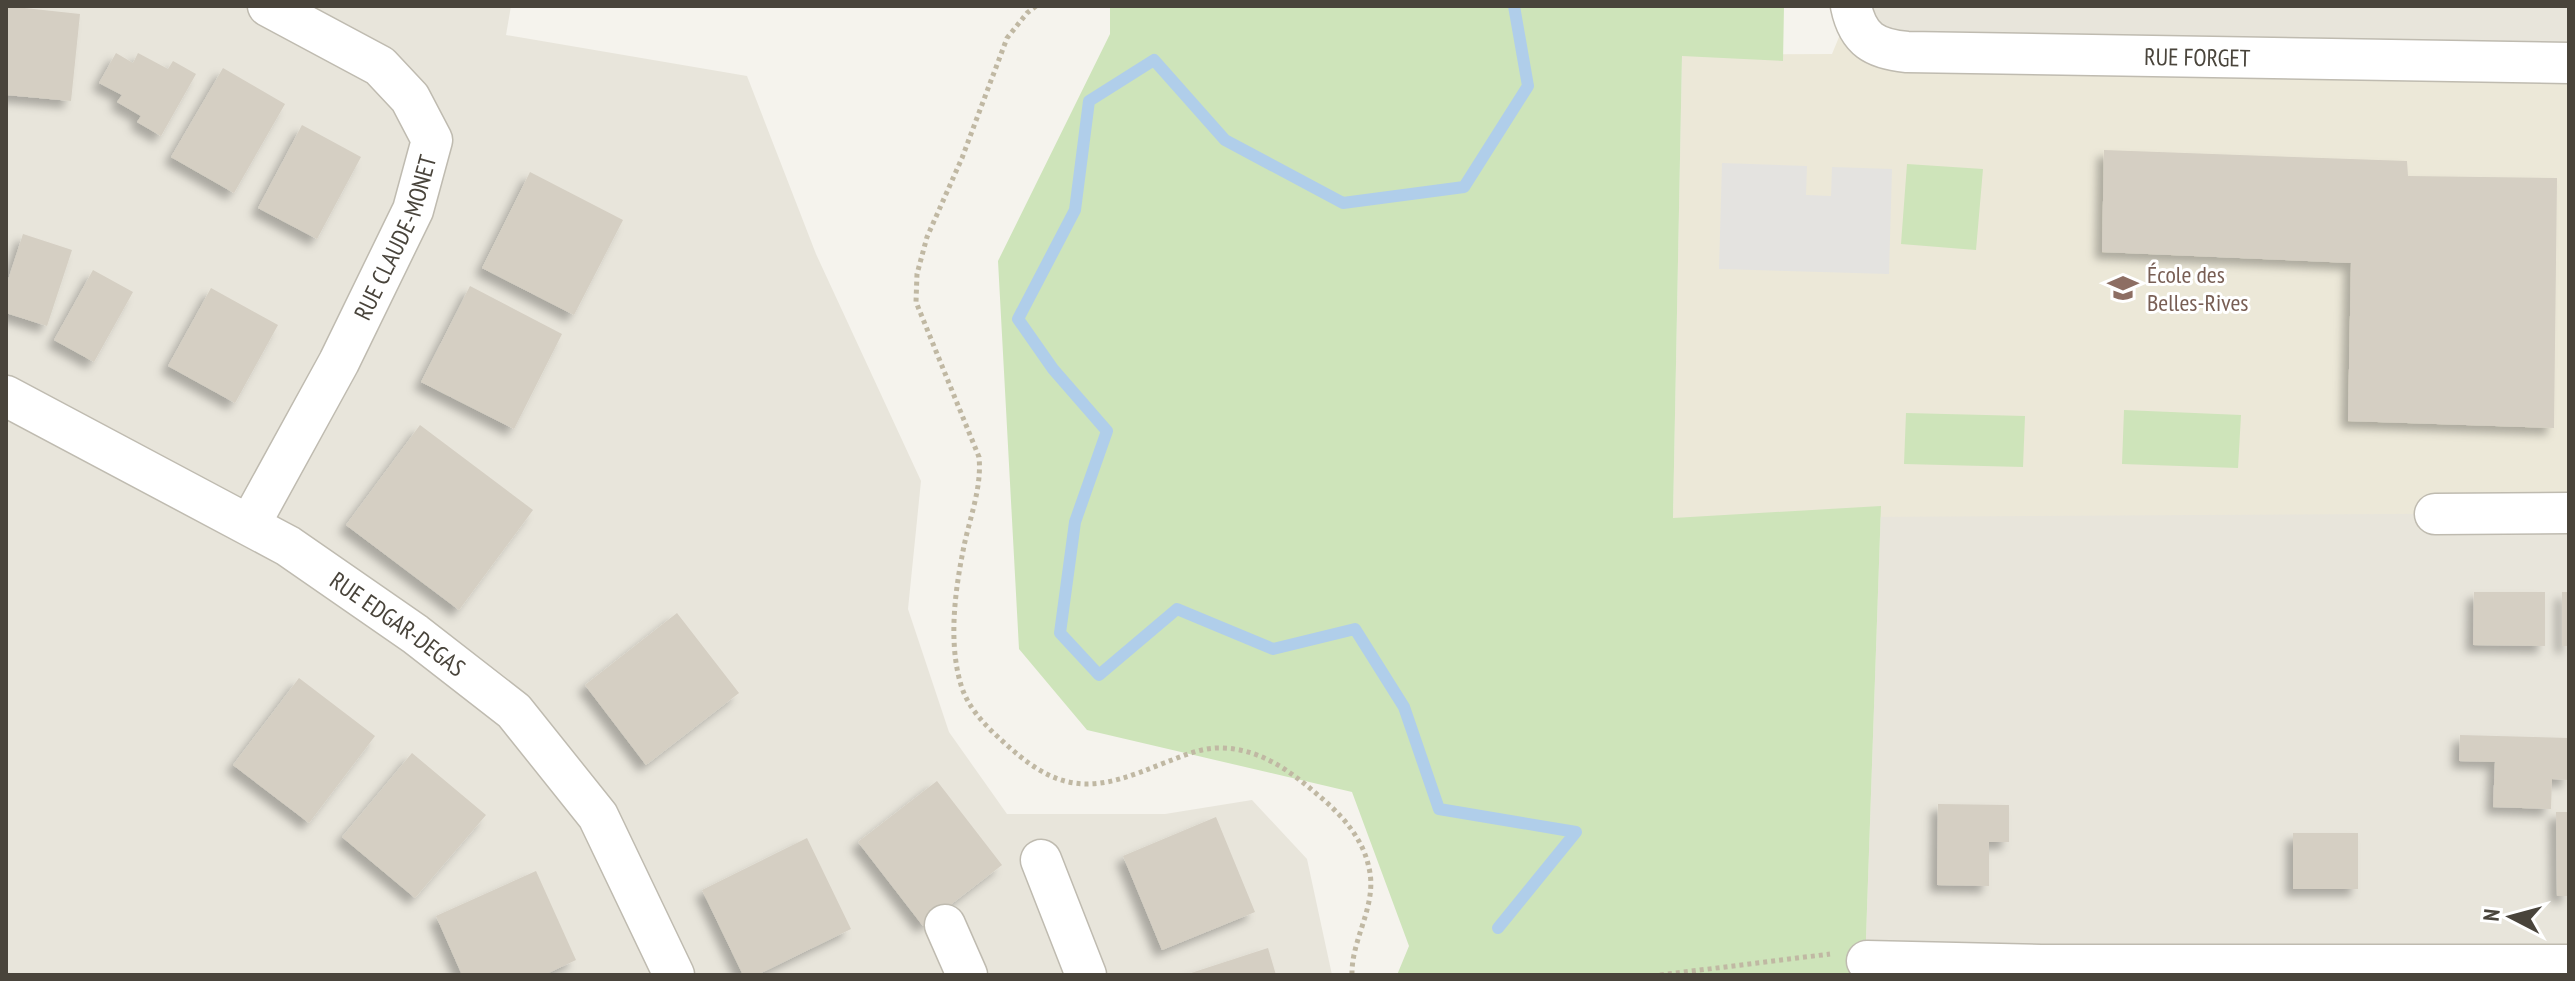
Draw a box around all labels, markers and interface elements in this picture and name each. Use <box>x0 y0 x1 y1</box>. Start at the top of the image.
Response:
street label: RUE FORGET <box>2144 40 2251 73</box>
street label: RUE CLAUDE-MONET <box>346 151 443 325</box>
place label: École des Belles-Rives <box>2147 259 2248 318</box>
school or university icon: École des Belles-Rives <box>2106 271 2140 305</box>
street label: RUE EDGAR-DEGAS <box>324 564 472 683</box>
north arrow <box>2471 877 2551 957</box>
text: N <box>2477 908 2506 922</box>

